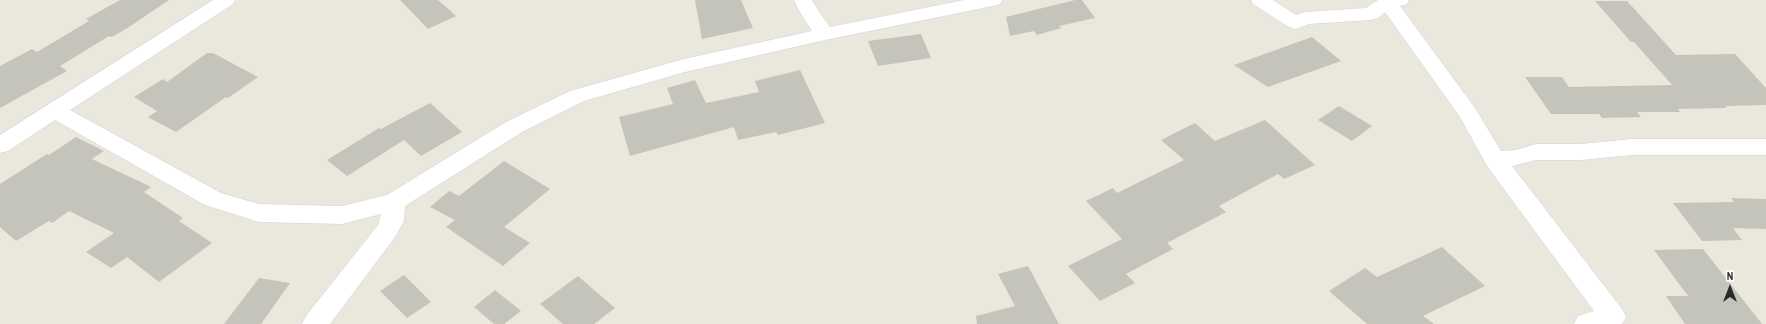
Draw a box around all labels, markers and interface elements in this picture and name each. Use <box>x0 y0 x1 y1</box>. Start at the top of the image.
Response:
north arrow <box>1710 268 1750 308</box>
text: N <box>1727 269 1733 283</box>

